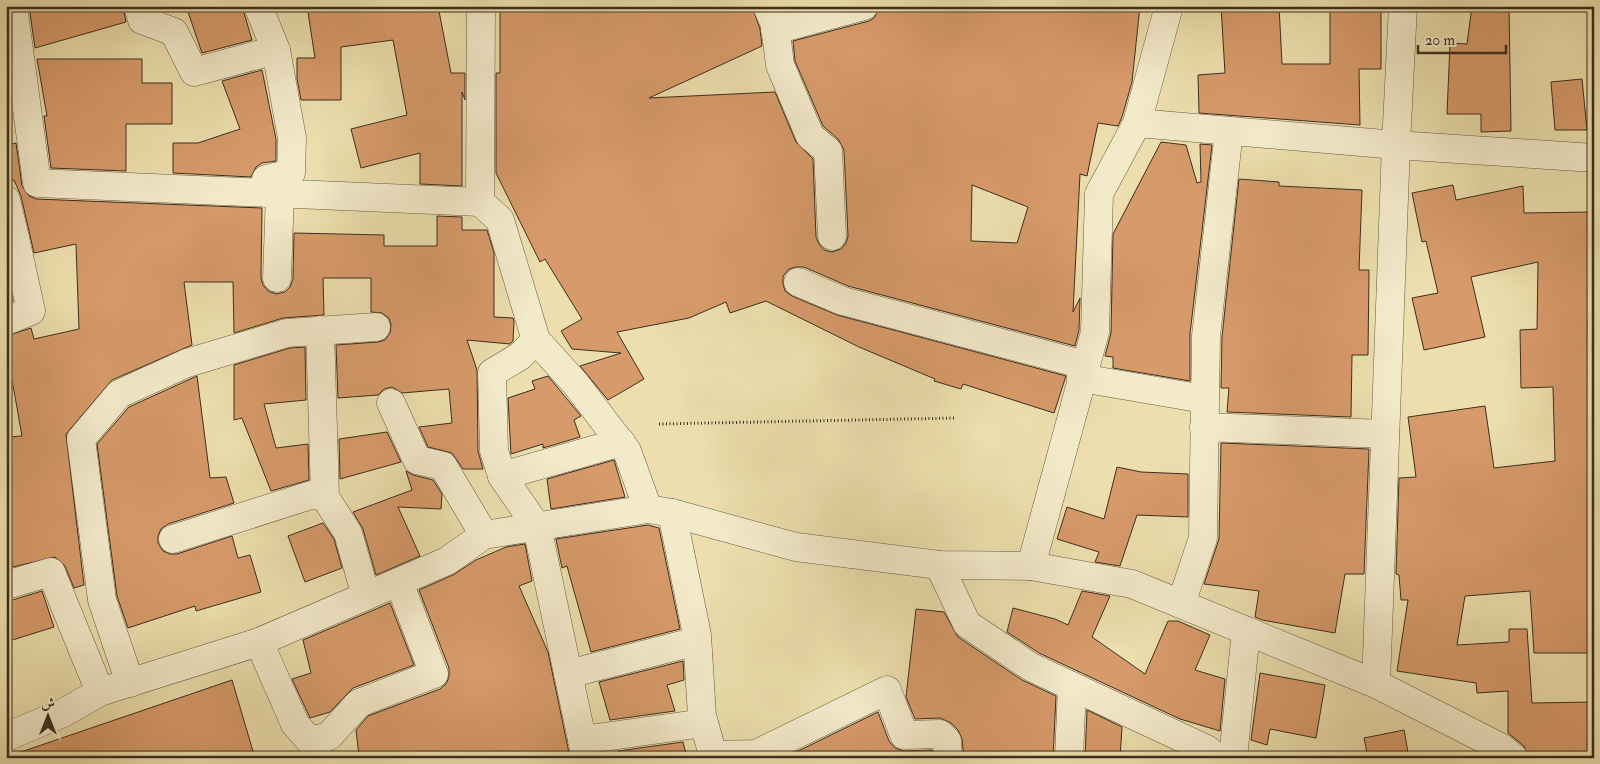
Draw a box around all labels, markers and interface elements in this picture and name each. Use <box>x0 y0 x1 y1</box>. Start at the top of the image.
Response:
scale bar <box>1418 22 1505 54</box>
text: 20 m <box>1425 31 1455 50</box>
north arrow <box>22 692 72 742</box>
text: ش <box>41 695 55 712</box>

